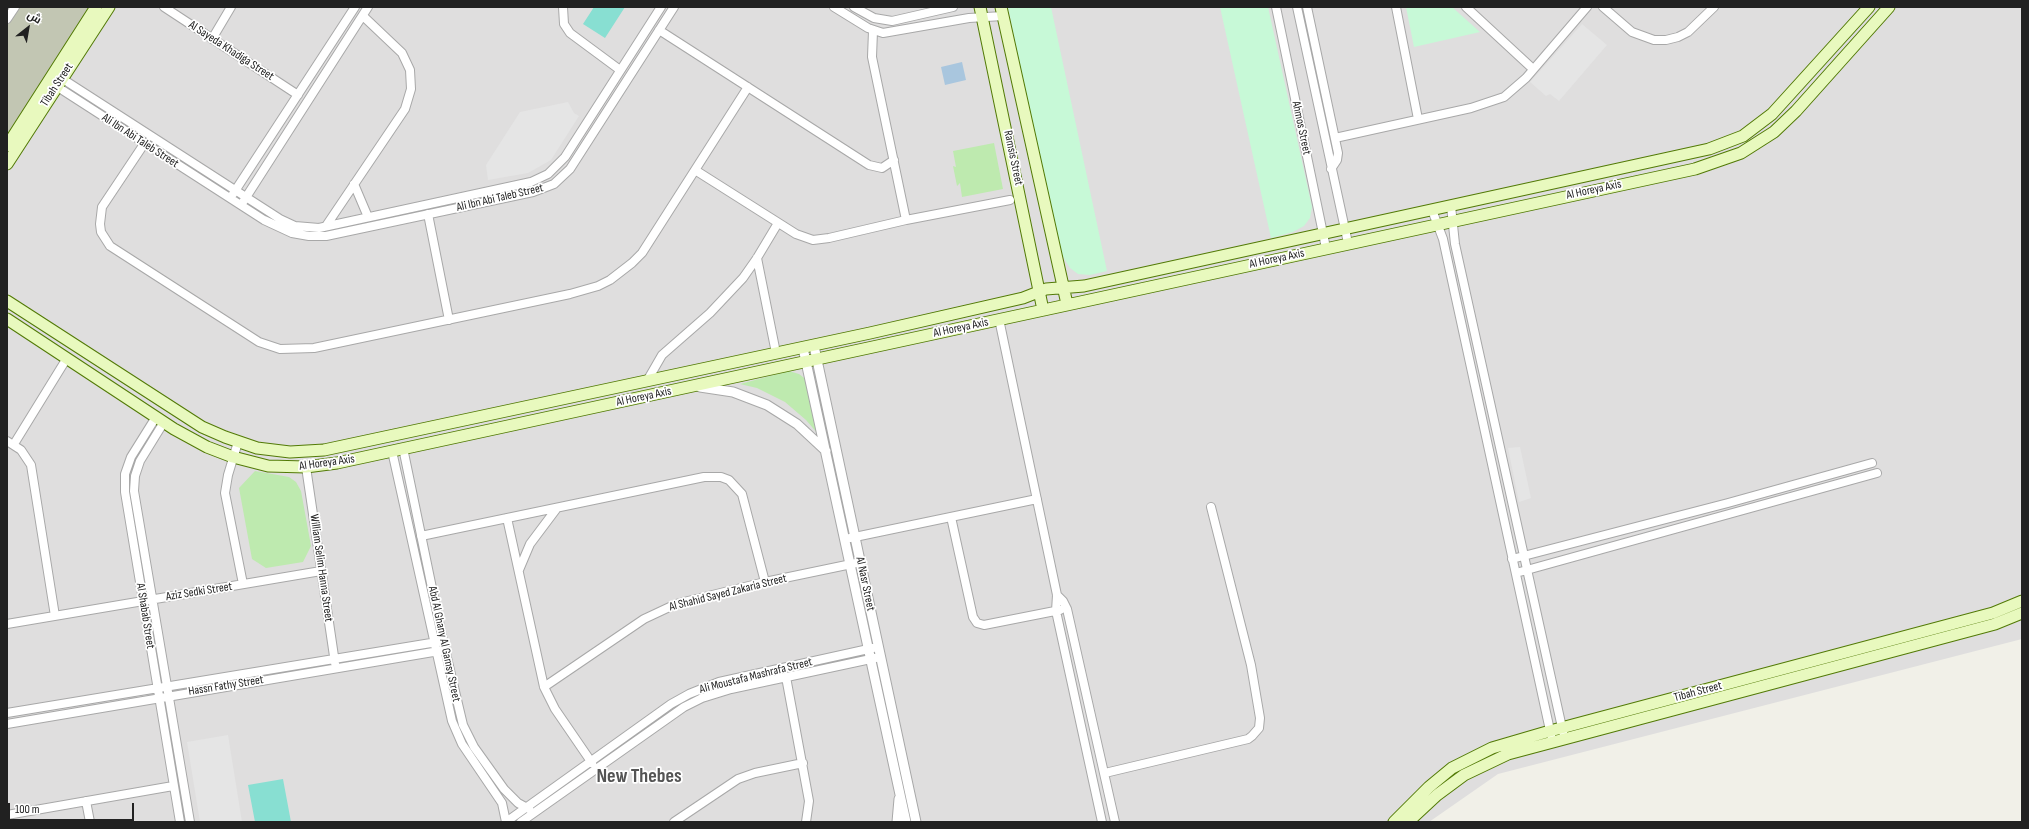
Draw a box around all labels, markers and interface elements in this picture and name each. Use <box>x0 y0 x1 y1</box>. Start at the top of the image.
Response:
north arrow <box>8 8 48 48</box>
text: ش <box>25 8 44 26</box>
street label: Al Sayeda Khadiga Street <box>186 18 276 84</box>
street label: Tibah Street <box>38 61 76 109</box>
street label: Ahmos Street <box>1288 100 1314 156</box>
street label: Ali Ibn Abi Taleb Street <box>99 111 181 171</box>
street label: Ramsis Street <box>1000 129 1026 187</box>
street label: Al Horeya Axis <box>1565 177 1623 203</box>
street label: Ali Ibn Abi Taleb Street <box>455 181 545 215</box>
street label: Al Horeya Axis <box>1248 246 1306 272</box>
street label: Al Horeya Axis <box>932 315 990 341</box>
street label: Al Horeya Axis <box>615 384 673 410</box>
street label: Al Horeya Axis <box>298 452 356 474</box>
street label: William Selim Hanna Street <box>306 513 336 623</box>
street label: Al Nasr Street <box>852 556 878 612</box>
street label: Al Shahid Sayed Zakaria Street <box>668 571 788 615</box>
street label: Aziz Sedki Street <box>165 580 233 604</box>
street label: Al Shabab Street <box>133 582 157 650</box>
street label: Abd Al Ghany Al Gamsy Street <box>425 585 463 703</box>
street label: Ali Moustafa Mashrafa Street <box>698 655 814 697</box>
street label: Hassn Fathy Street <box>187 673 265 699</box>
street label: Tibah Street <box>1672 679 1724 705</box>
district label: New Thebes <box>596 765 682 789</box>
scale bar <box>10 795 136 821</box>
text: 100 m <box>15 802 40 817</box>

